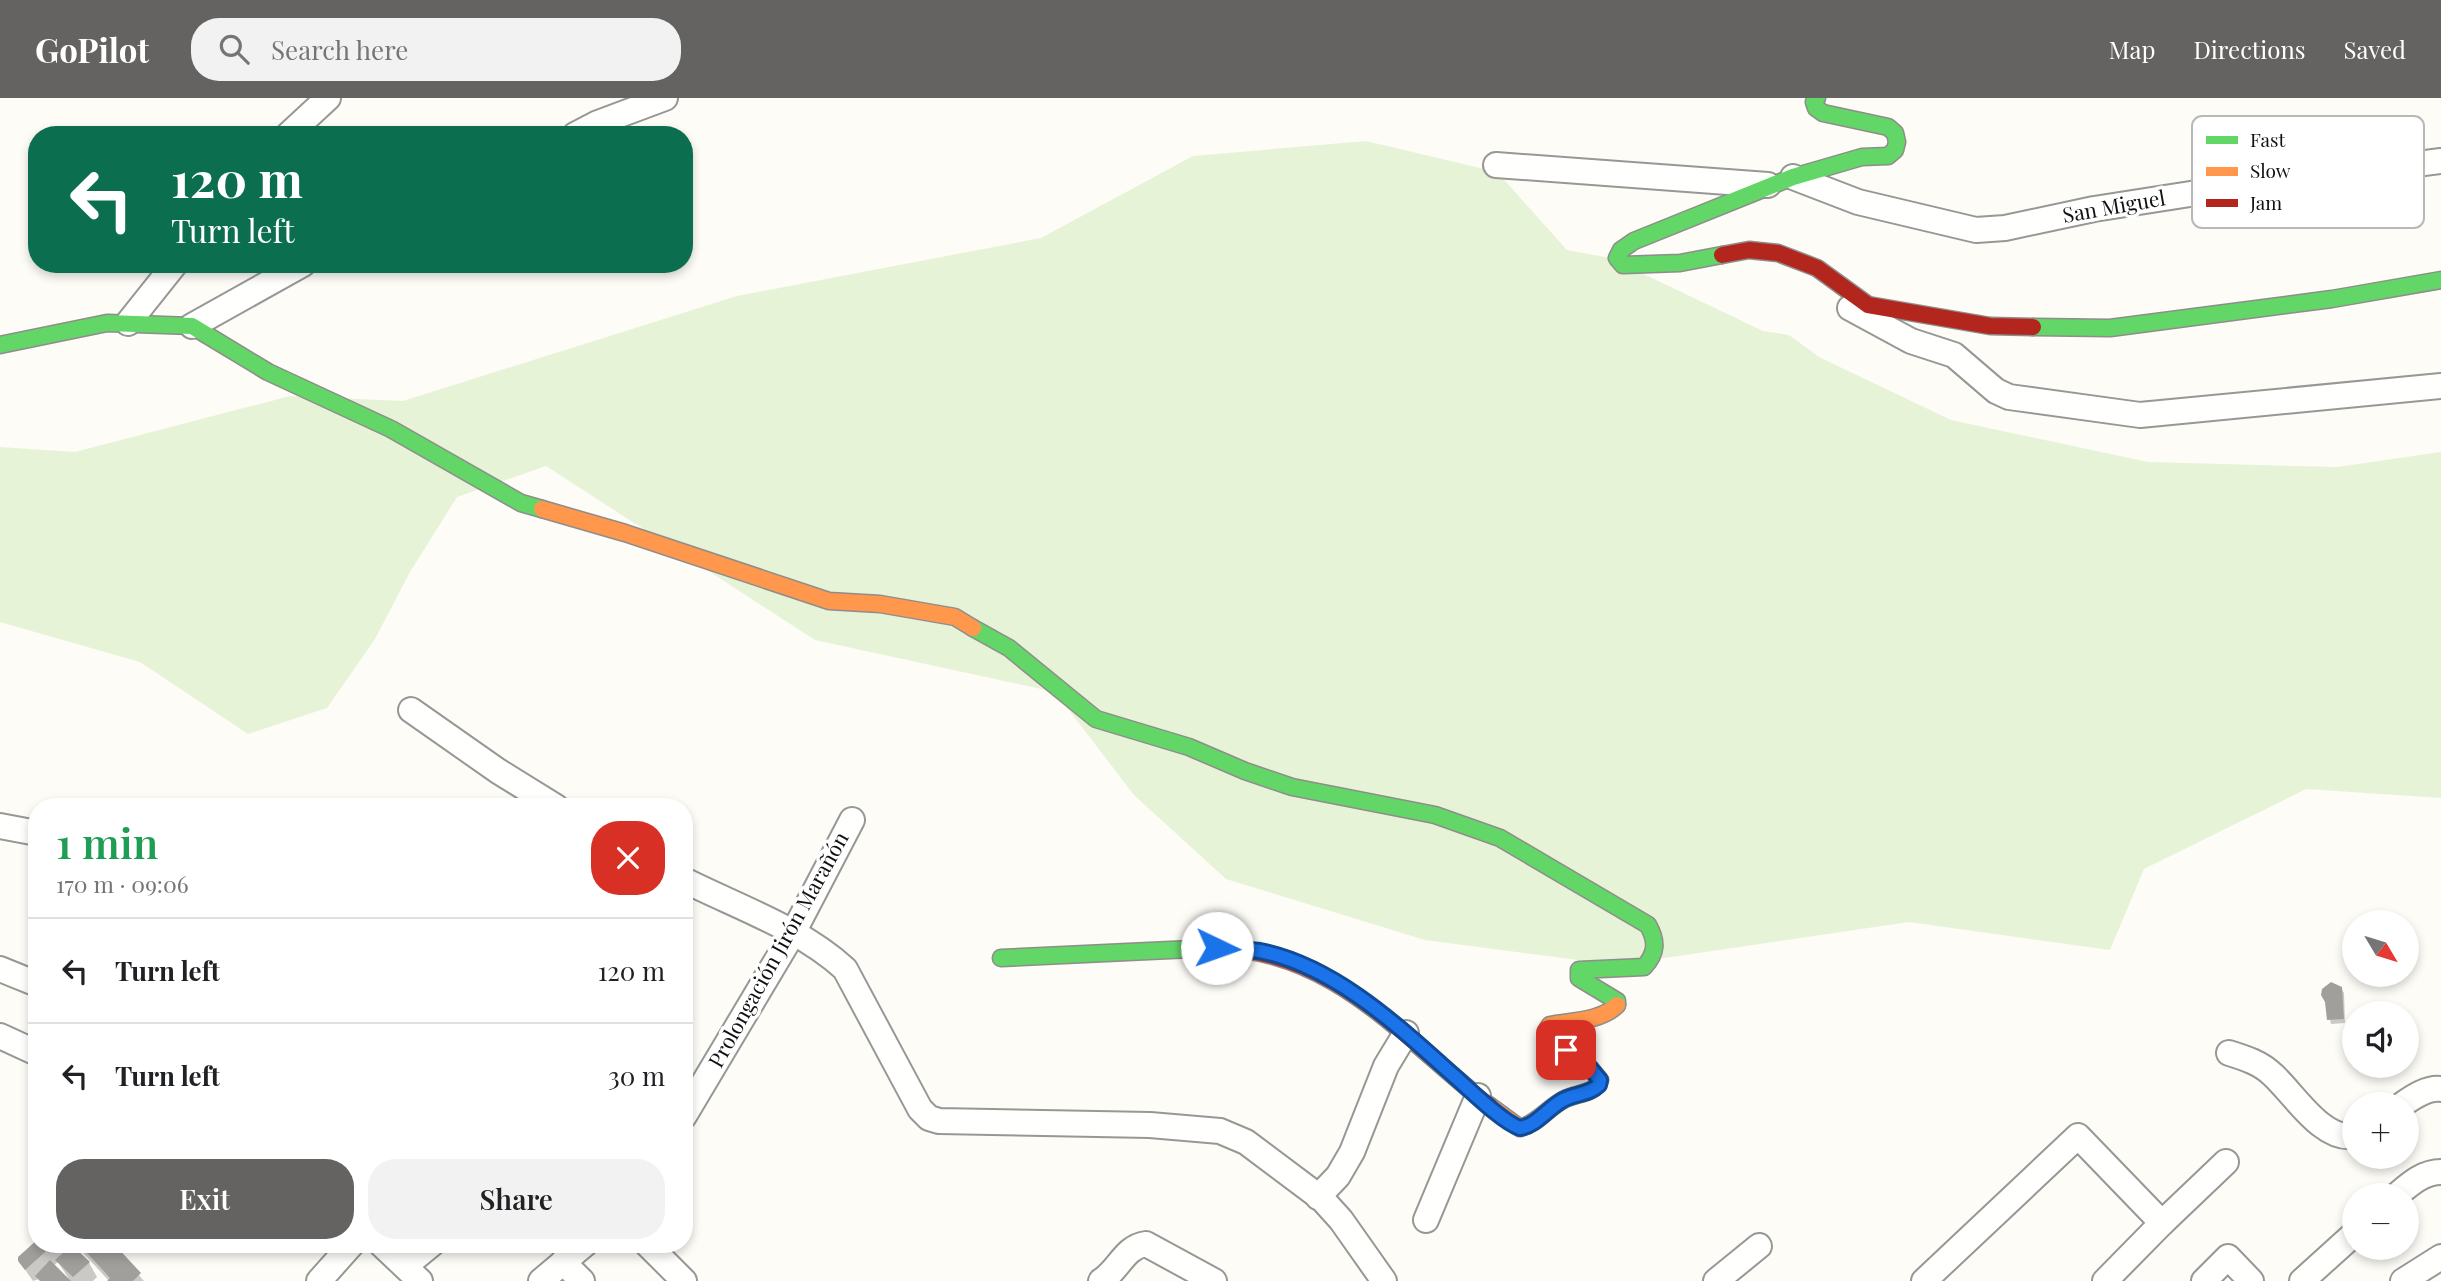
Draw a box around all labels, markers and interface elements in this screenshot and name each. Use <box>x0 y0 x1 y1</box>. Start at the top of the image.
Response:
search box <box>191 18 681 81</box>
text: GoPilot <box>35 27 149 71</box>
icon: search <box>215 30 253 68</box>
text: Search here <box>271 32 408 67</box>
text: Map <box>2109 33 2155 65</box>
text: Directions <box>2193 33 2306 65</box>
text: Saved <box>2344 33 2406 65</box>
legend <box>2192 116 2424 228</box>
text: Fast <box>2250 126 2286 152</box>
text: 120 m <box>171 145 303 210</box>
icon: left <box>56 154 147 245</box>
text: Slow <box>2250 157 2291 183</box>
street label: San Miguel <box>2060 182 2167 228</box>
text: Jam <box>2249 189 2282 215</box>
text: Turn left <box>171 208 295 251</box>
text: 1 min <box>56 814 158 870</box>
button: close <box>591 821 665 895</box>
street label: Prolongación Jirón Marañón <box>701 826 854 1072</box>
text: 170 m · 09:06 <box>56 868 189 899</box>
north arrow <box>2342 910 2418 987</box>
map controls <box>2342 910 2419 1260</box>
position arrow <box>1180 911 1254 985</box>
icon: left <box>56 952 94 990</box>
text: Turn left <box>115 953 220 988</box>
text: 120 m <box>598 953 665 988</box>
button: sound <box>2342 1001 2419 1078</box>
pin <box>1536 1020 1596 1080</box>
icon: arrive <box>1547 1031 1585 1069</box>
icon: left <box>56 1057 94 1095</box>
text: Turn left <box>115 1058 220 1093</box>
text: 30 m <box>608 1058 665 1093</box>
button: + <box>2342 1092 2419 1169</box>
button: Exit <box>56 1159 354 1239</box>
button: Share <box>368 1159 665 1239</box>
button: − <box>2342 1183 2419 1260</box>

